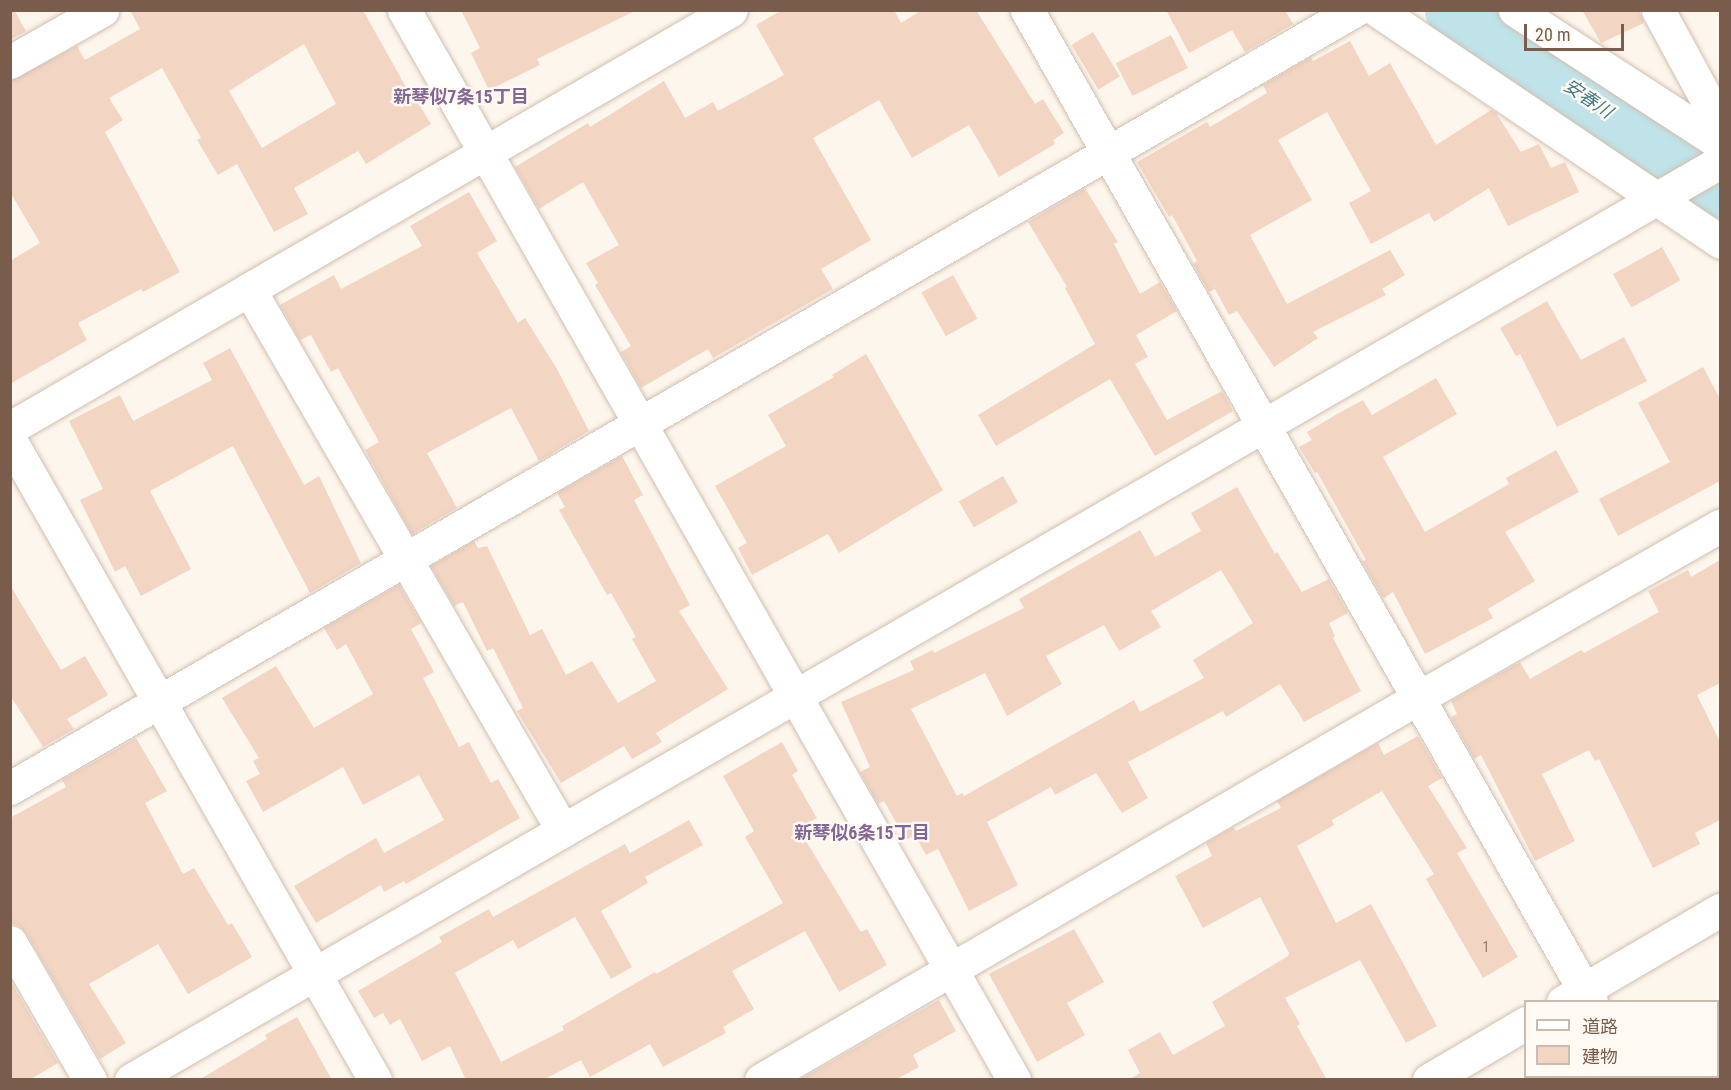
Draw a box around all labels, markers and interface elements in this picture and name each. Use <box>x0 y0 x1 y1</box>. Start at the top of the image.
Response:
scale bar <box>1527 12 1628 50</box>
text: 20 m <box>1535 24 1570 45</box>
water label: 安春川 <box>1560 75 1616 123</box>
district label: 新琴似7条15丁目 <box>393 86 529 108</box>
district label: 新琴似6条15丁目 <box>794 822 930 844</box>
house number: 1 <box>1483 939 1489 955</box>
legend <box>1524 1000 1719 1078</box>
text: 道路 <box>1582 1016 1618 1037</box>
text: 建物 <box>1582 1046 1618 1067</box>

